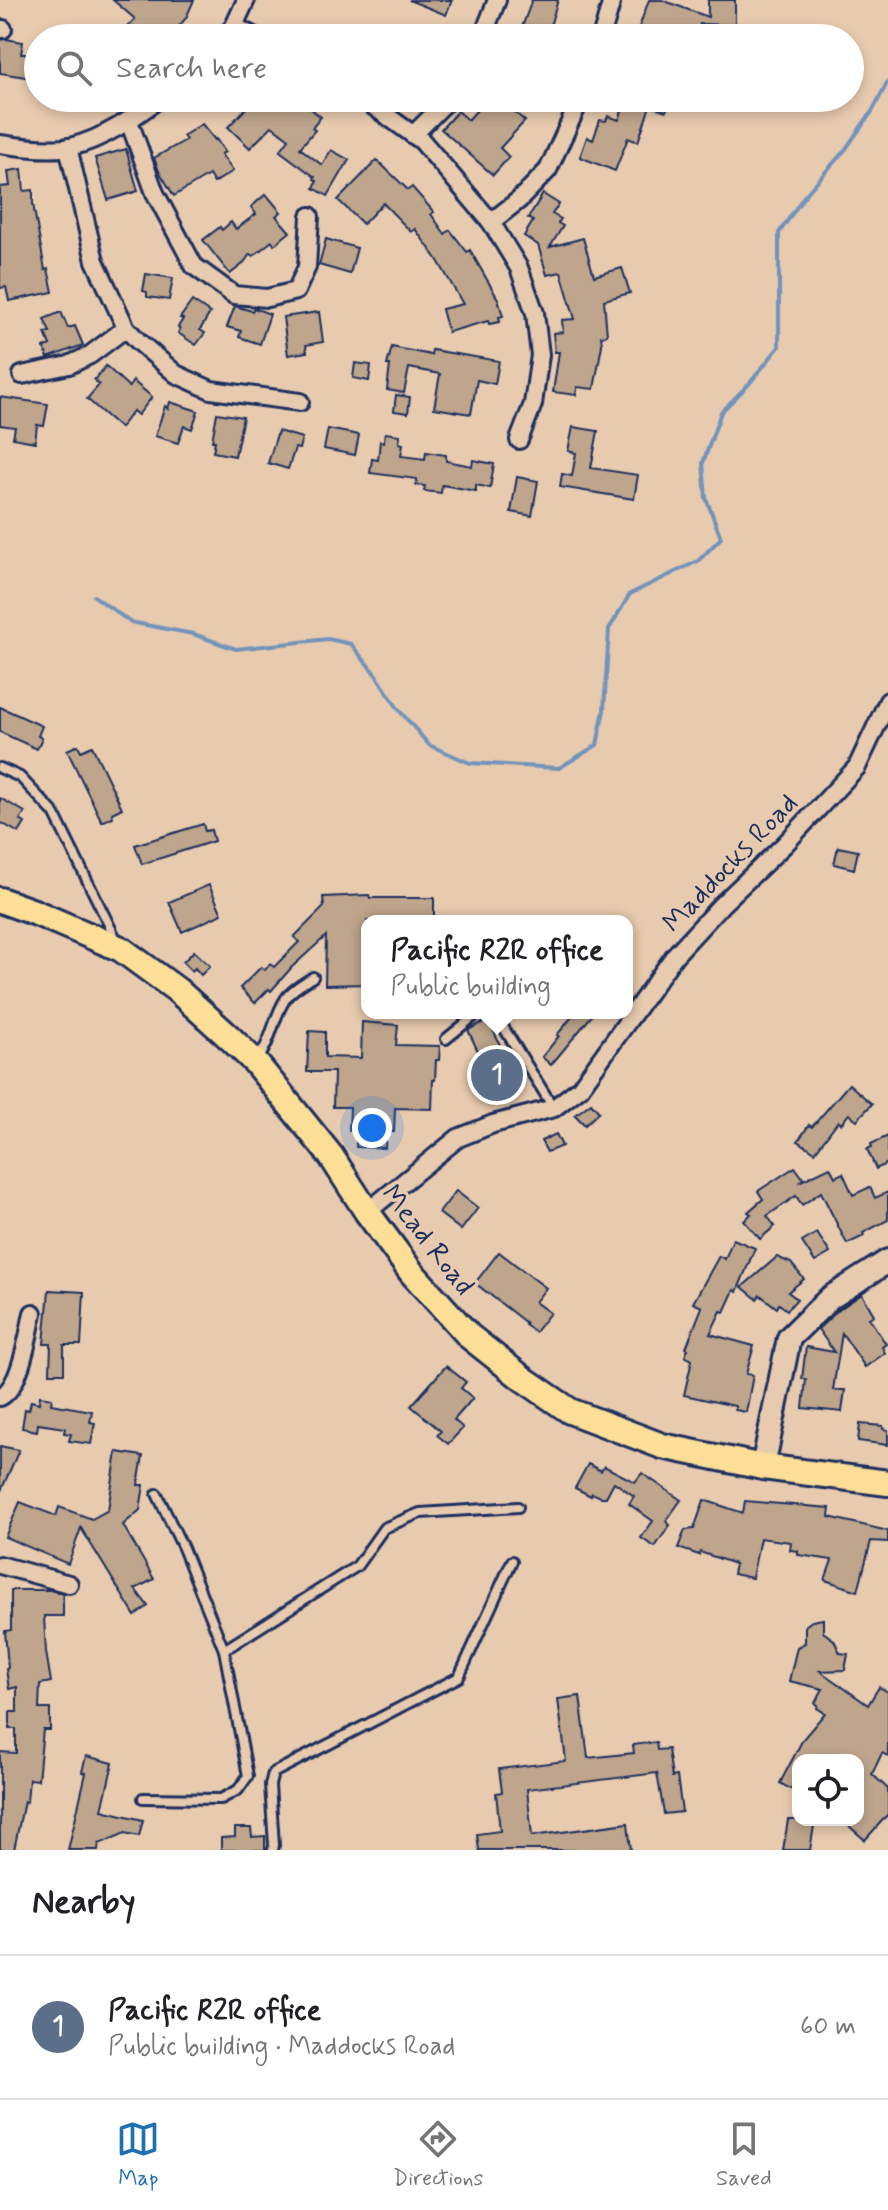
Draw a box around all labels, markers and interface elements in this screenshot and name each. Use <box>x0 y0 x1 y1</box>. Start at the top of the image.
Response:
search box <box>24 24 864 112</box>
icon: search <box>52 46 96 90</box>
text: Search here <box>116 49 267 88</box>
street label: Maddocks Road <box>655 786 807 941</box>
popup <box>361 915 633 1019</box>
text: Pacific R2R office <box>390 931 604 970</box>
text: Public building <box>390 970 551 1004</box>
pin: 1 <box>471 1045 523 1105</box>
your location <box>352 1108 392 1148</box>
street label: Mead Road <box>372 1178 482 1304</box>
map controls <box>792 1754 864 1826</box>
button: locate <box>792 1754 864 1826</box>
text: Nearby <box>32 1880 136 1925</box>
text: Pacific R2R office <box>108 1991 321 2030</box>
text: 1 <box>52 2010 64 2044</box>
text: 60 m <box>800 2010 856 2044</box>
text: Public building · Maddocks Road <box>108 2030 455 2064</box>
tab: Map <box>116 2117 160 2193</box>
tab: Directions <box>393 2117 483 2193</box>
tab: Saved <box>716 2117 772 2193</box>

